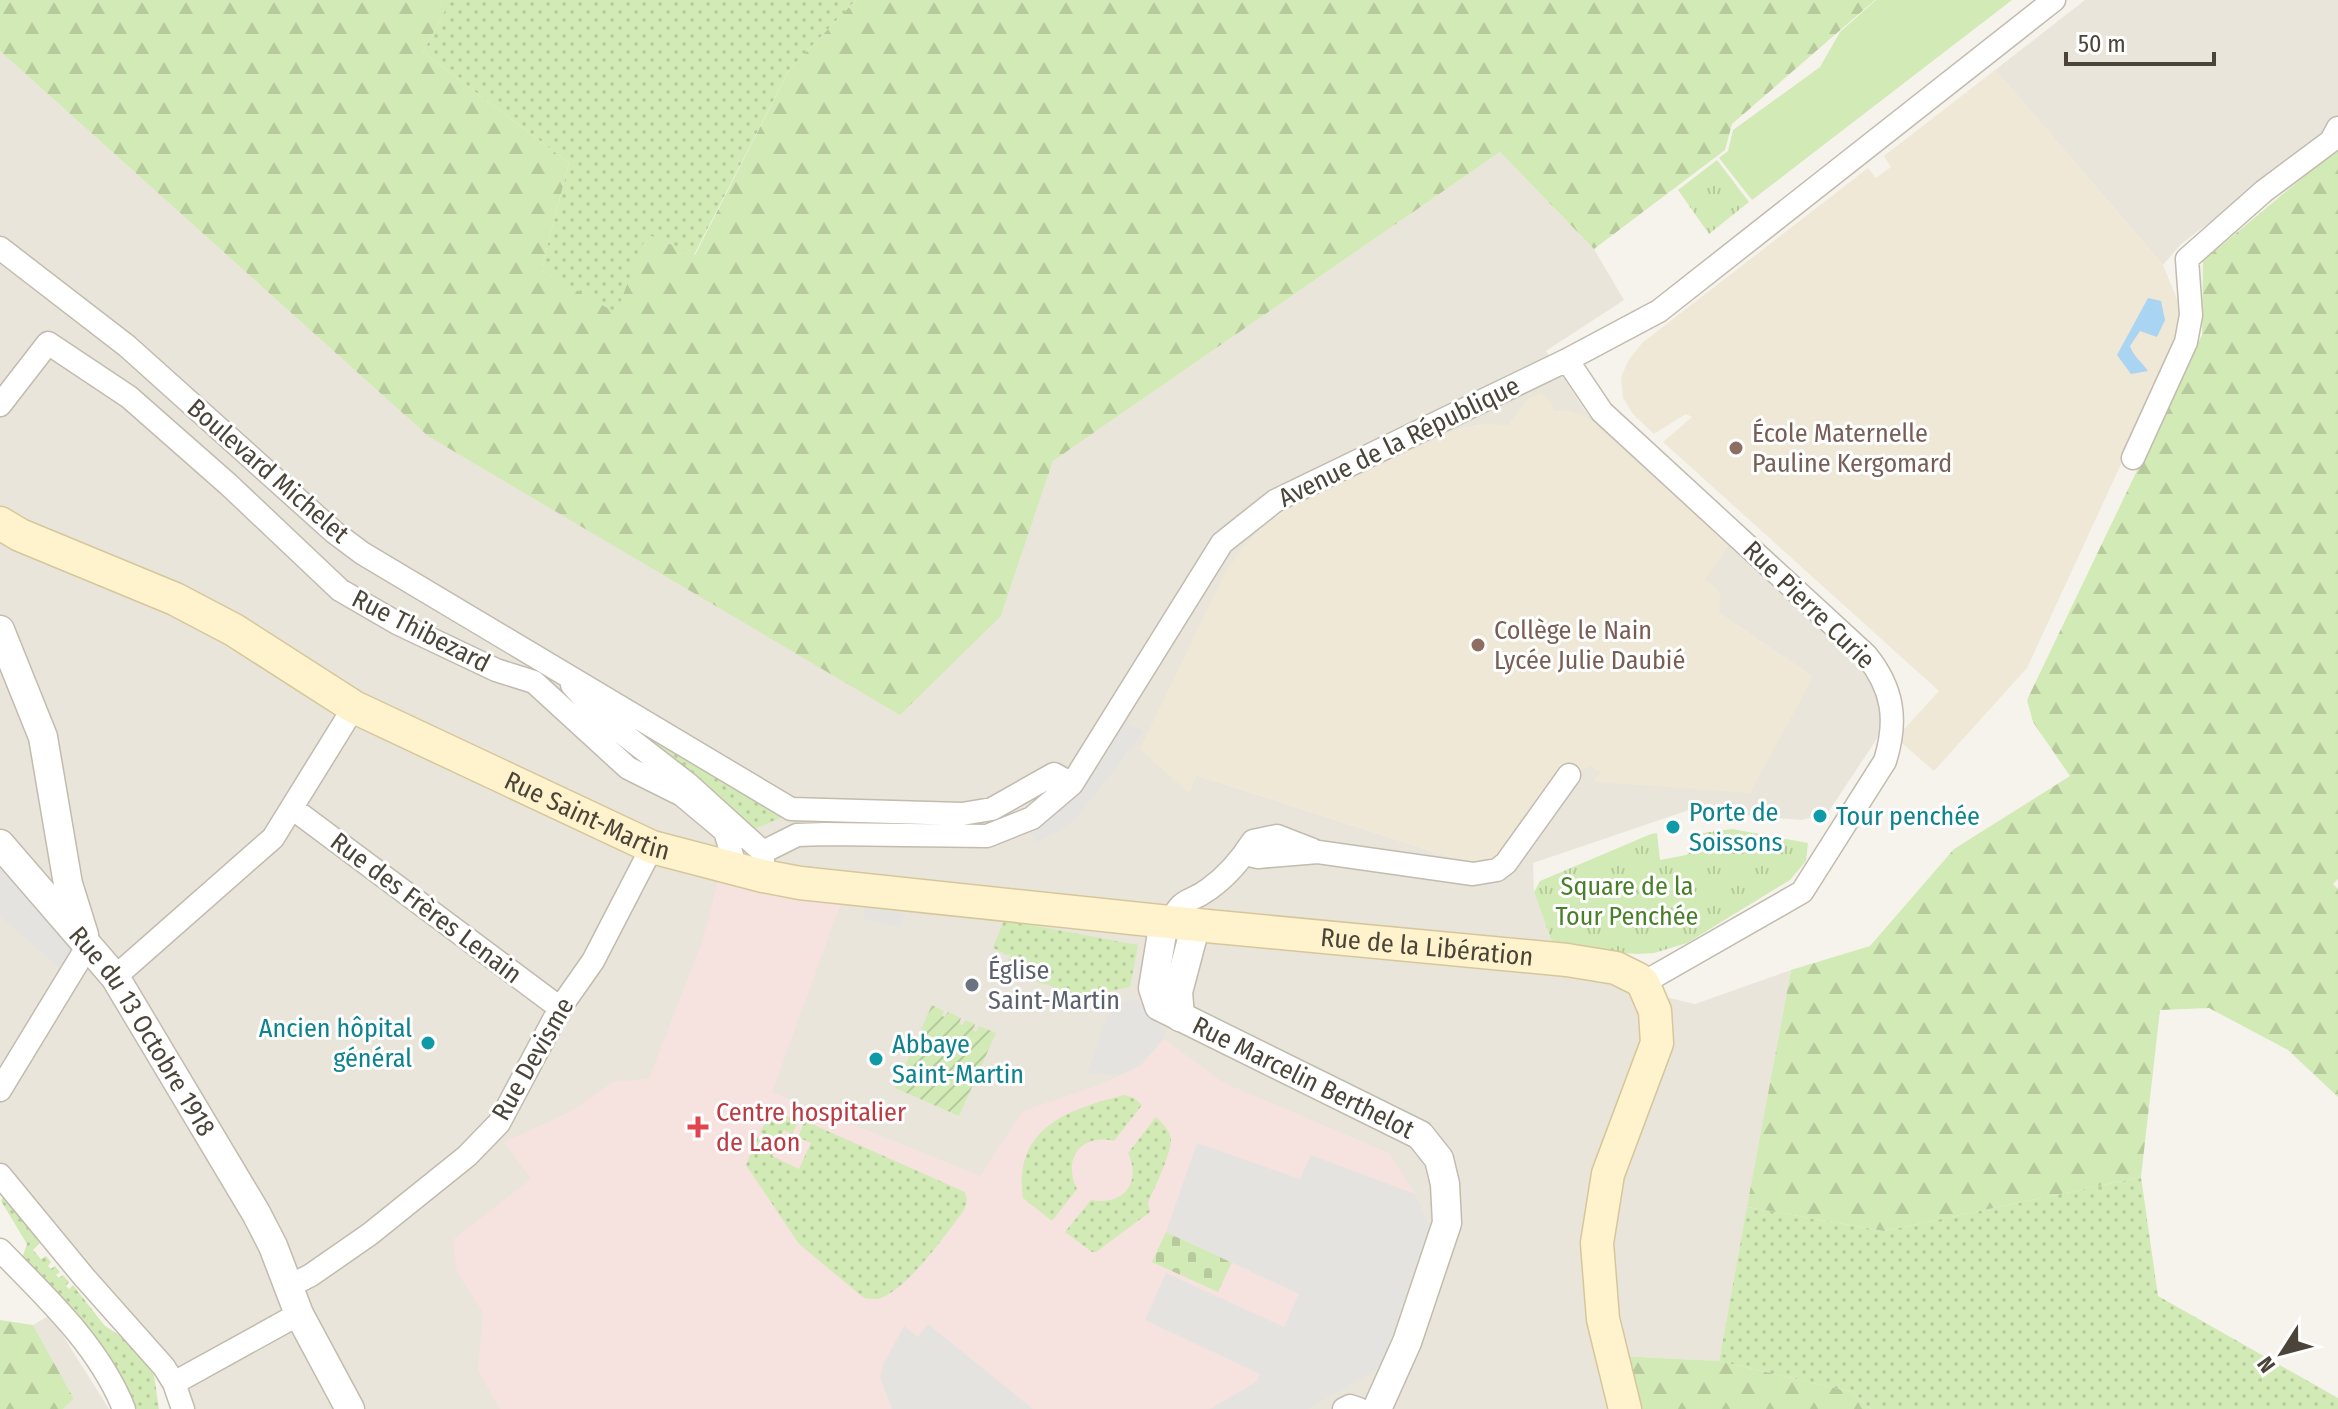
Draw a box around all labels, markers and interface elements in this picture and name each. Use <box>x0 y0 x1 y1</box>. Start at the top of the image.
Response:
scale bar <box>2066 16 2214 66</box>
text: 50 m <box>2078 30 2126 58</box>
street label: Avenue de la République <box>1273 370 1525 514</box>
street label: Boulevard Michelet <box>181 392 356 550</box>
place label: École Maternelle Pauline Kergomard <box>1752 418 1952 479</box>
marker: École Maternelle Pauline Kergomard <box>1727 439 1745 457</box>
street label: Rue Pierre Curie <box>1737 534 1881 676</box>
street label: Rue Thibezard <box>347 583 495 679</box>
place label: Collège le Nain Lycée Julie Daubié <box>1494 615 1685 676</box>
marker: Collège le Nain Lycée Julie Daubié <box>1469 636 1487 654</box>
street label: Rue Saint-Martin <box>500 765 673 867</box>
place label: Porte de Soissons <box>1689 797 1783 858</box>
place label: Tour penchée <box>1836 801 1980 832</box>
marker: Tour penchée <box>1811 807 1829 825</box>
marker: Porte de Soissons <box>1664 818 1682 836</box>
street label: Rue des Frères Lenain <box>324 826 528 990</box>
park label: Square de la Tour Penchée <box>1556 871 1698 932</box>
street label: Rue du 13 Octobre 1918 <box>63 920 222 1142</box>
street label: Rue de la Libération <box>1319 921 1535 972</box>
place label: Église Saint-Martin <box>988 955 1120 1016</box>
marker: Église Saint-Martin <box>963 976 981 994</box>
street label: Rue Devisme <box>485 992 581 1126</box>
street label: Rue Marcelin Berthelot <box>1188 1010 1420 1145</box>
place label: Ancien hôpital général <box>259 1013 412 1074</box>
place label: Abbaye Saint-Martin <box>892 1029 1024 1090</box>
marker: Ancien hôpital général <box>419 1034 437 1052</box>
marker: Abbaye Saint-Martin <box>867 1050 885 1068</box>
place label: Centre hospitalier de Laon <box>716 1097 906 1158</box>
marker: Centre hospitalier de Laon <box>687 1116 709 1138</box>
north arrow <box>2242 1313 2322 1393</box>
text: N <box>2251 1351 2281 1378</box>

